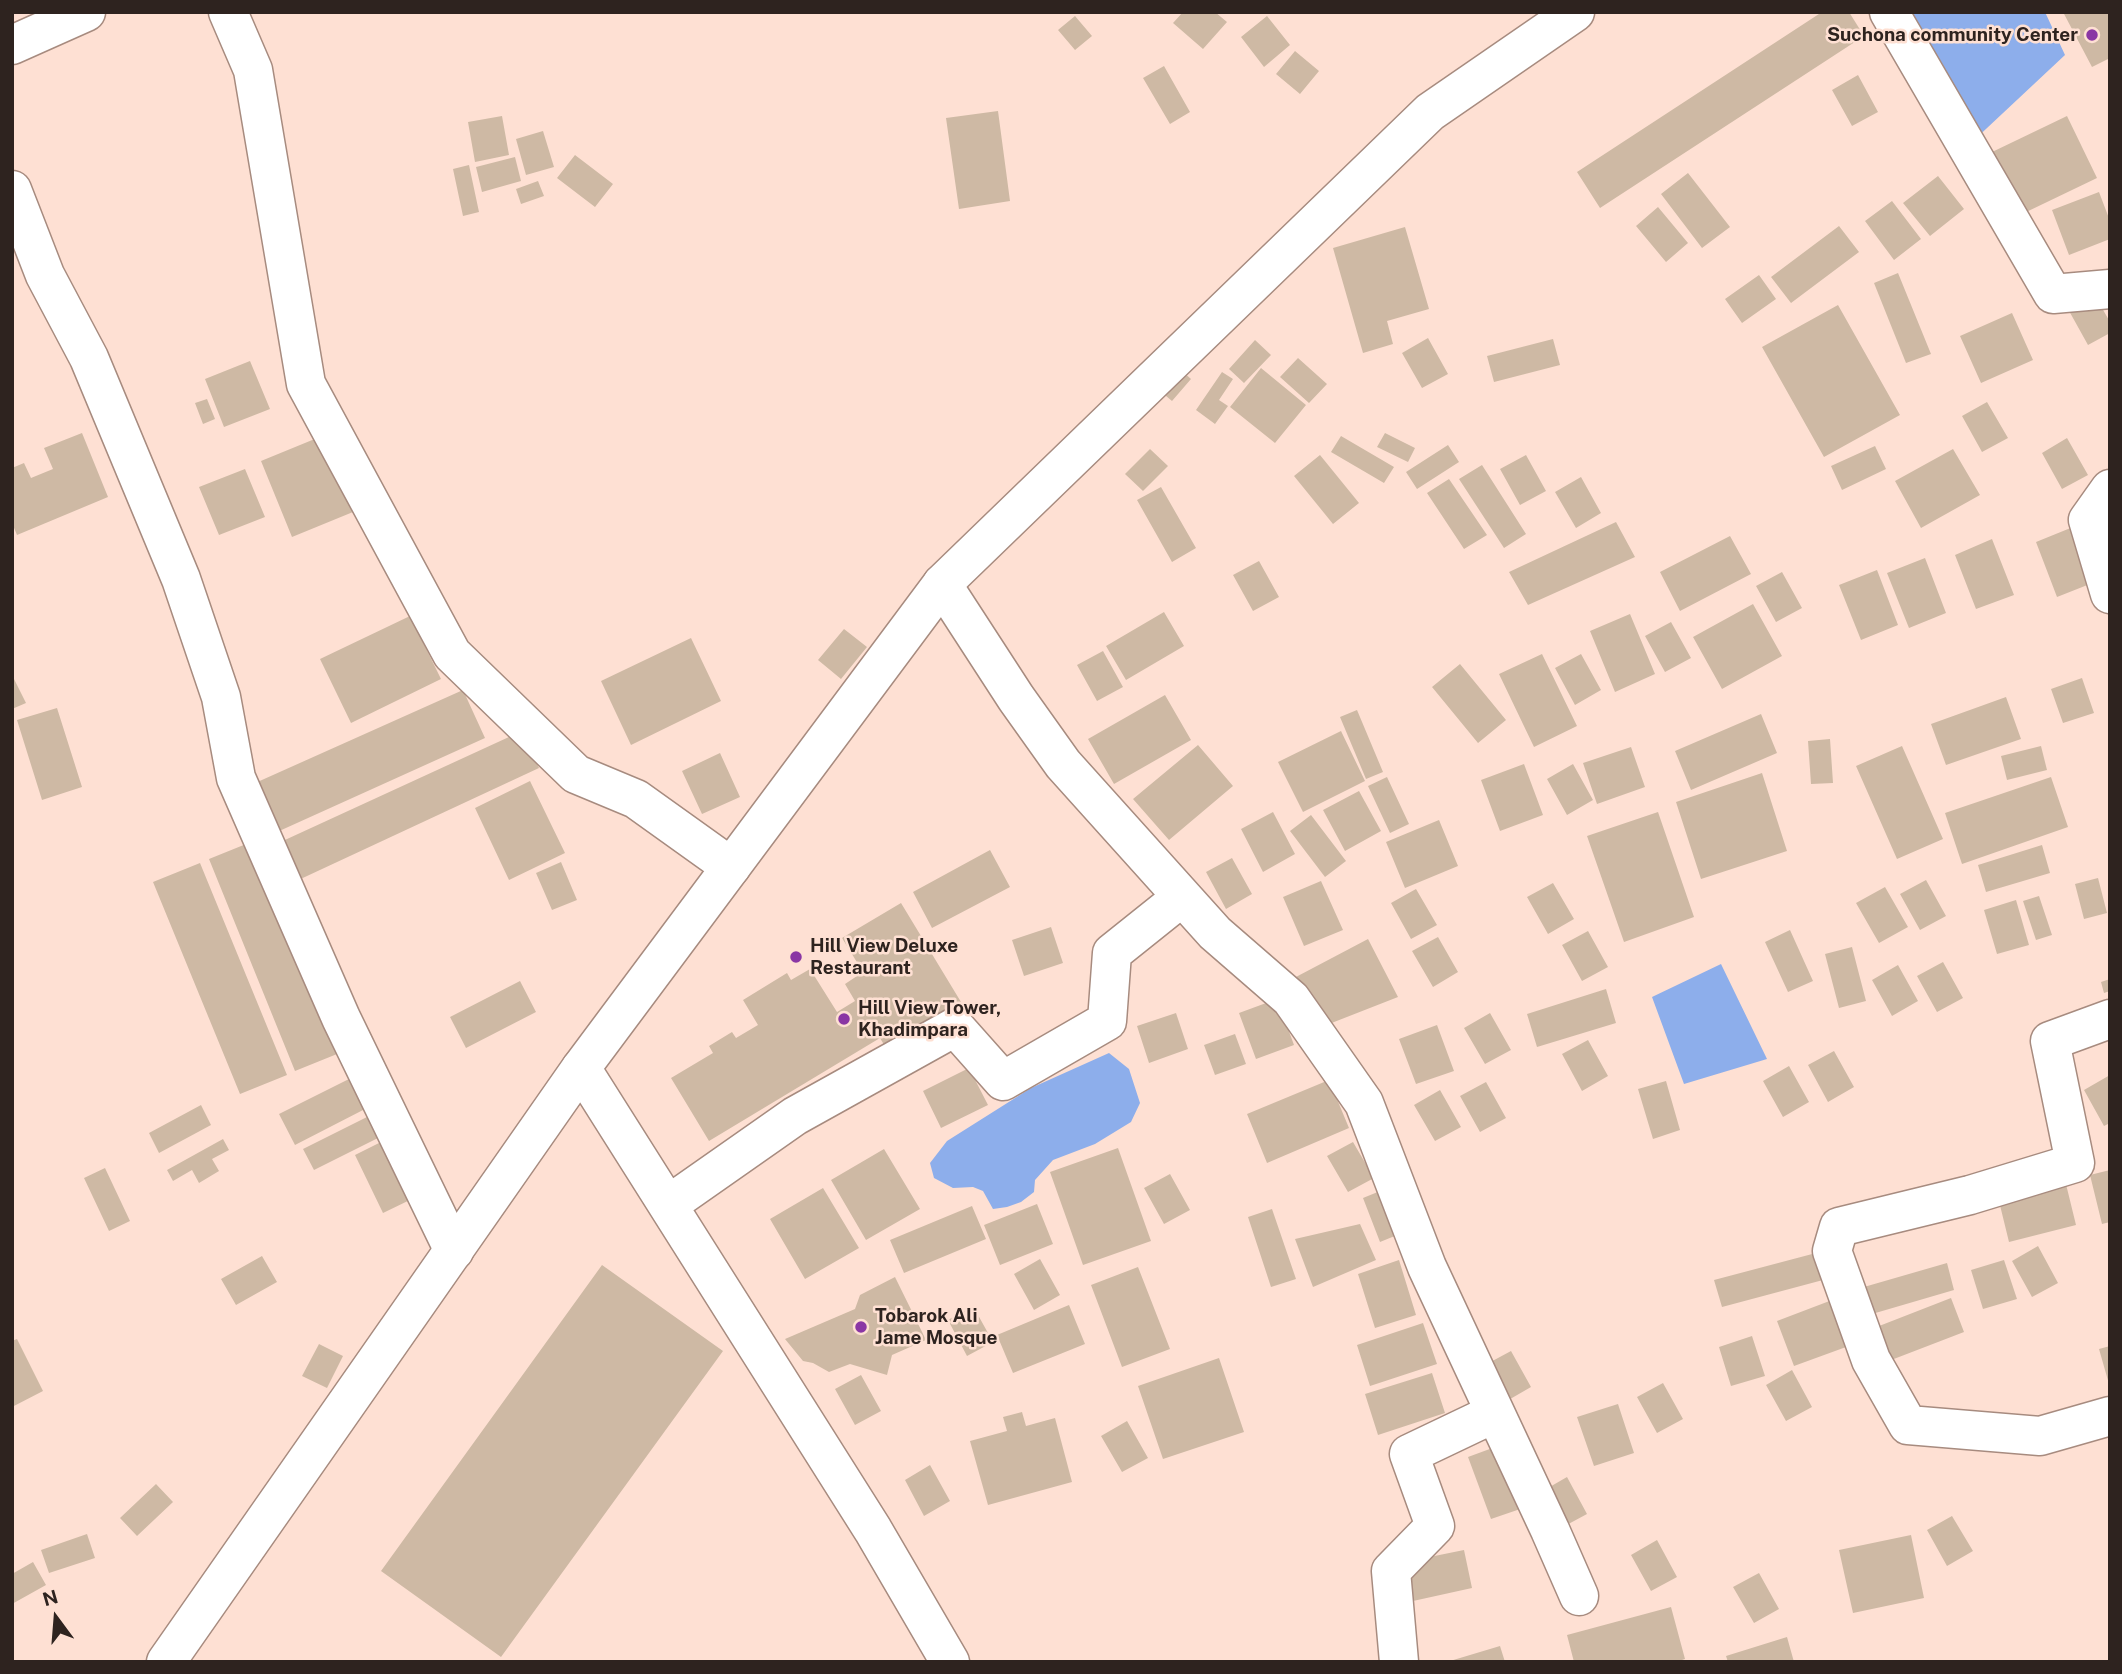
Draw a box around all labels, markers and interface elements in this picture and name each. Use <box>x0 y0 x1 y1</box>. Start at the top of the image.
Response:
place label: Suchona community Center <box>1827 24 2078 46</box>
marker: Suchona community Center <box>2084 27 2100 43</box>
place label: Hill View Deluxe Restaurant <box>810 935 958 979</box>
marker: Hill View Deluxe Restaurant <box>788 949 804 965</box>
place label: Hill View Tower, Khadimpara <box>858 997 1001 1041</box>
marker: Hill View Tower, Khadimpara <box>836 1011 852 1027</box>
place label: Tobarok Ali Jame Mosque <box>875 1305 998 1349</box>
marker: Tobarok Ali Jame Mosque <box>853 1319 869 1335</box>
north arrow <box>21 1583 91 1653</box>
text: N <box>40 1585 60 1610</box>

